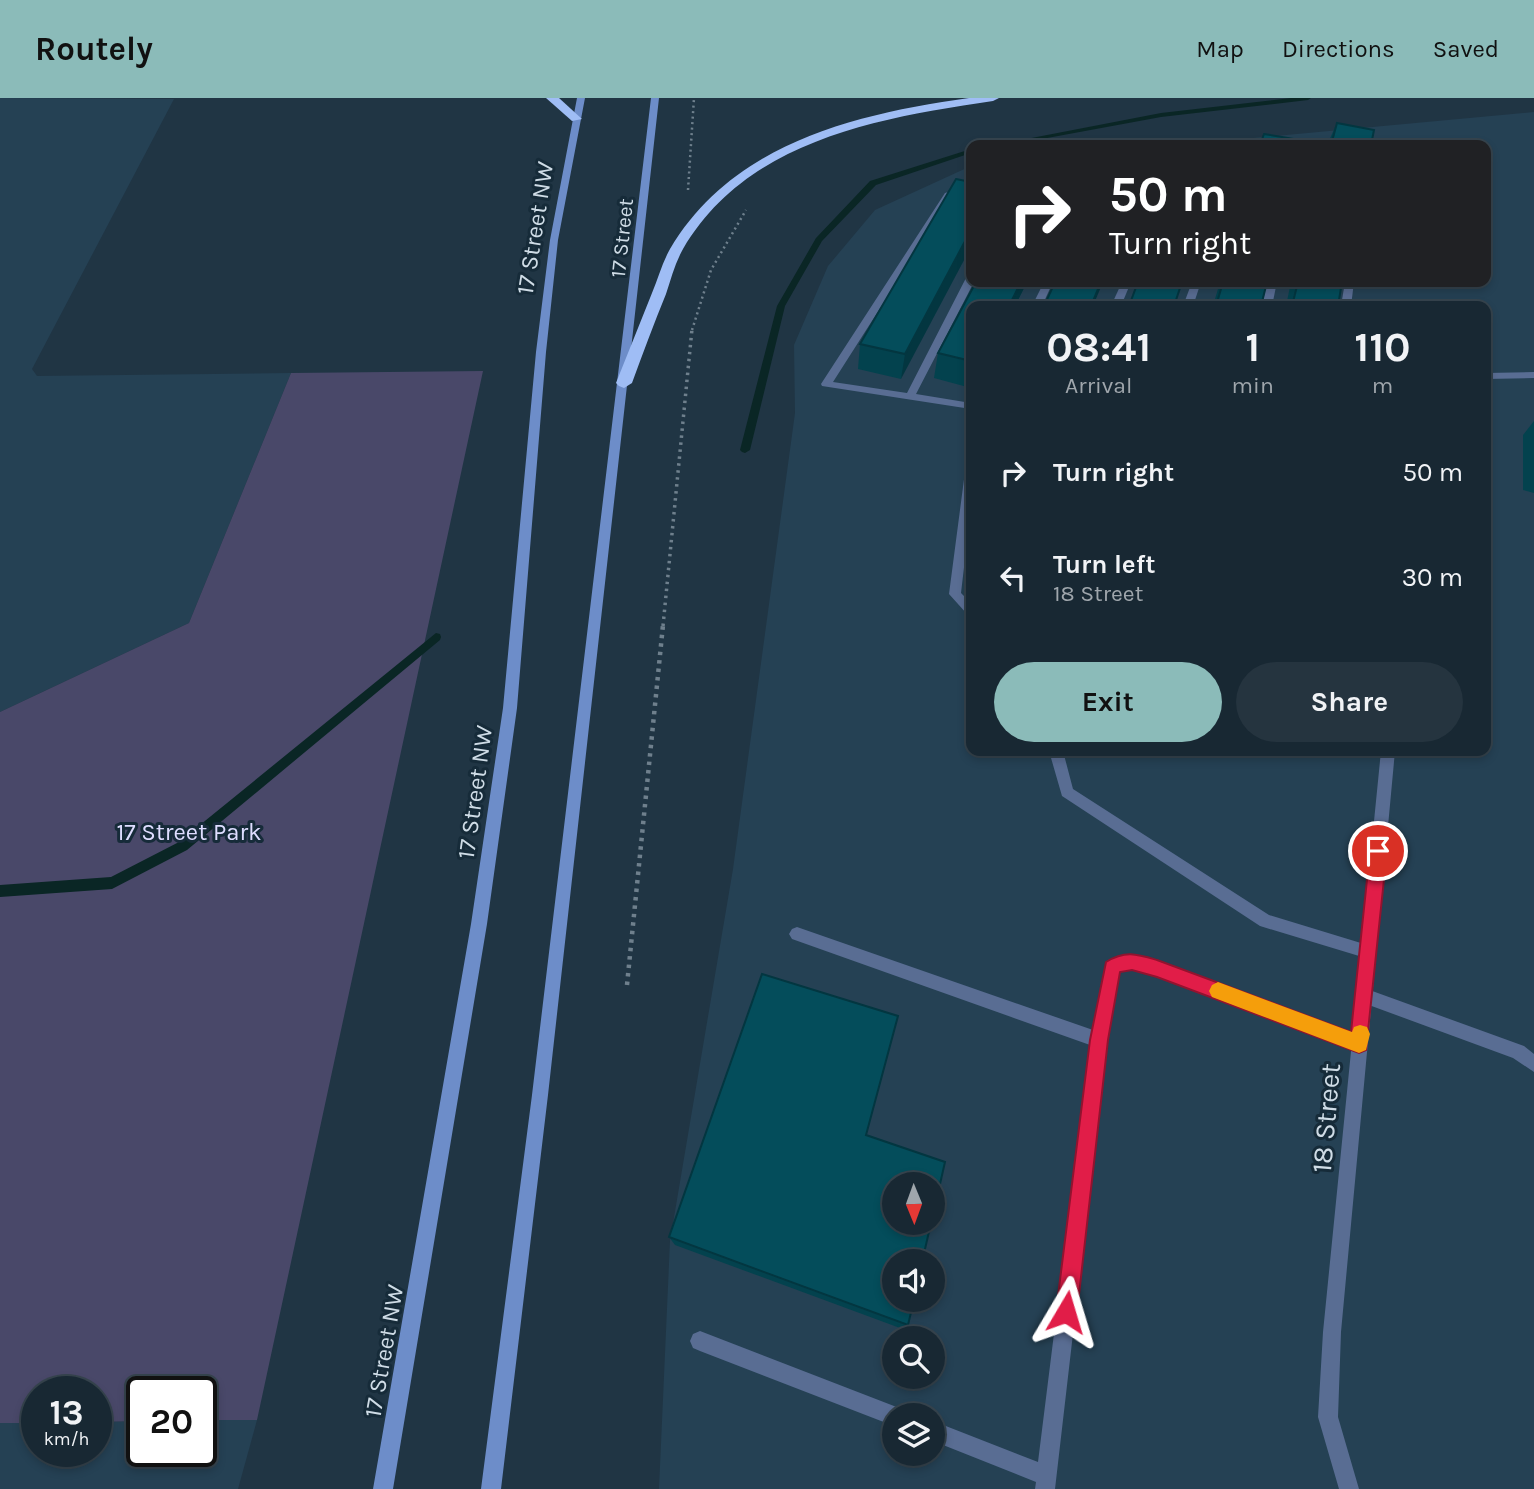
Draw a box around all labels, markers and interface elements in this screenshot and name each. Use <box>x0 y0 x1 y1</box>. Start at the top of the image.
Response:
text: Routely <box>35 30 153 68</box>
text: Map <box>1196 35 1244 63</box>
text: Directions <box>1282 35 1395 63</box>
text: Saved <box>1433 35 1499 63</box>
street label: 17 Street NW <box>511 159 559 297</box>
text: 50 m <box>1109 166 1227 223</box>
icon: right <box>994 168 1085 259</box>
street label: 17 Street <box>606 197 638 279</box>
text: Turn right <box>1109 225 1251 262</box>
text: 08:41 <box>1046 322 1151 372</box>
text: 1 <box>1245 322 1260 372</box>
text: 110 <box>1354 322 1411 372</box>
text: Arrival <box>1065 372 1132 399</box>
text: min <box>1232 372 1274 399</box>
text: m <box>1372 372 1393 399</box>
icon: right <box>994 454 1032 492</box>
text: Turn right <box>1053 457 1174 488</box>
text: 50 m <box>1402 457 1463 488</box>
text: Turn left <box>1053 549 1155 580</box>
icon: left <box>994 559 1032 597</box>
text: 30 m <box>1402 562 1463 593</box>
text: 18 Street <box>1053 580 1143 607</box>
button: Exit <box>994 662 1222 742</box>
button: Share <box>1236 662 1463 742</box>
street label: 17 Street NW <box>452 723 498 860</box>
park label: 17 Street Park <box>116 818 262 846</box>
pin <box>1348 821 1408 881</box>
icon: arrive <box>1359 832 1397 870</box>
street label: 18 Street <box>1305 1062 1347 1174</box>
north arrow <box>882 1172 945 1236</box>
map controls <box>882 1172 945 1466</box>
button: sound <box>882 1249 945 1312</box>
position arrow <box>1029 1275 1103 1349</box>
street label: 17 Street NW <box>359 1282 410 1420</box>
button: search <box>882 1326 945 1389</box>
speed limit sign: 20 <box>126 1376 217 1467</box>
text: 13 <box>49 1392 84 1433</box>
button: layers <box>882 1403 945 1466</box>
text: km/h <box>44 1428 89 1450</box>

